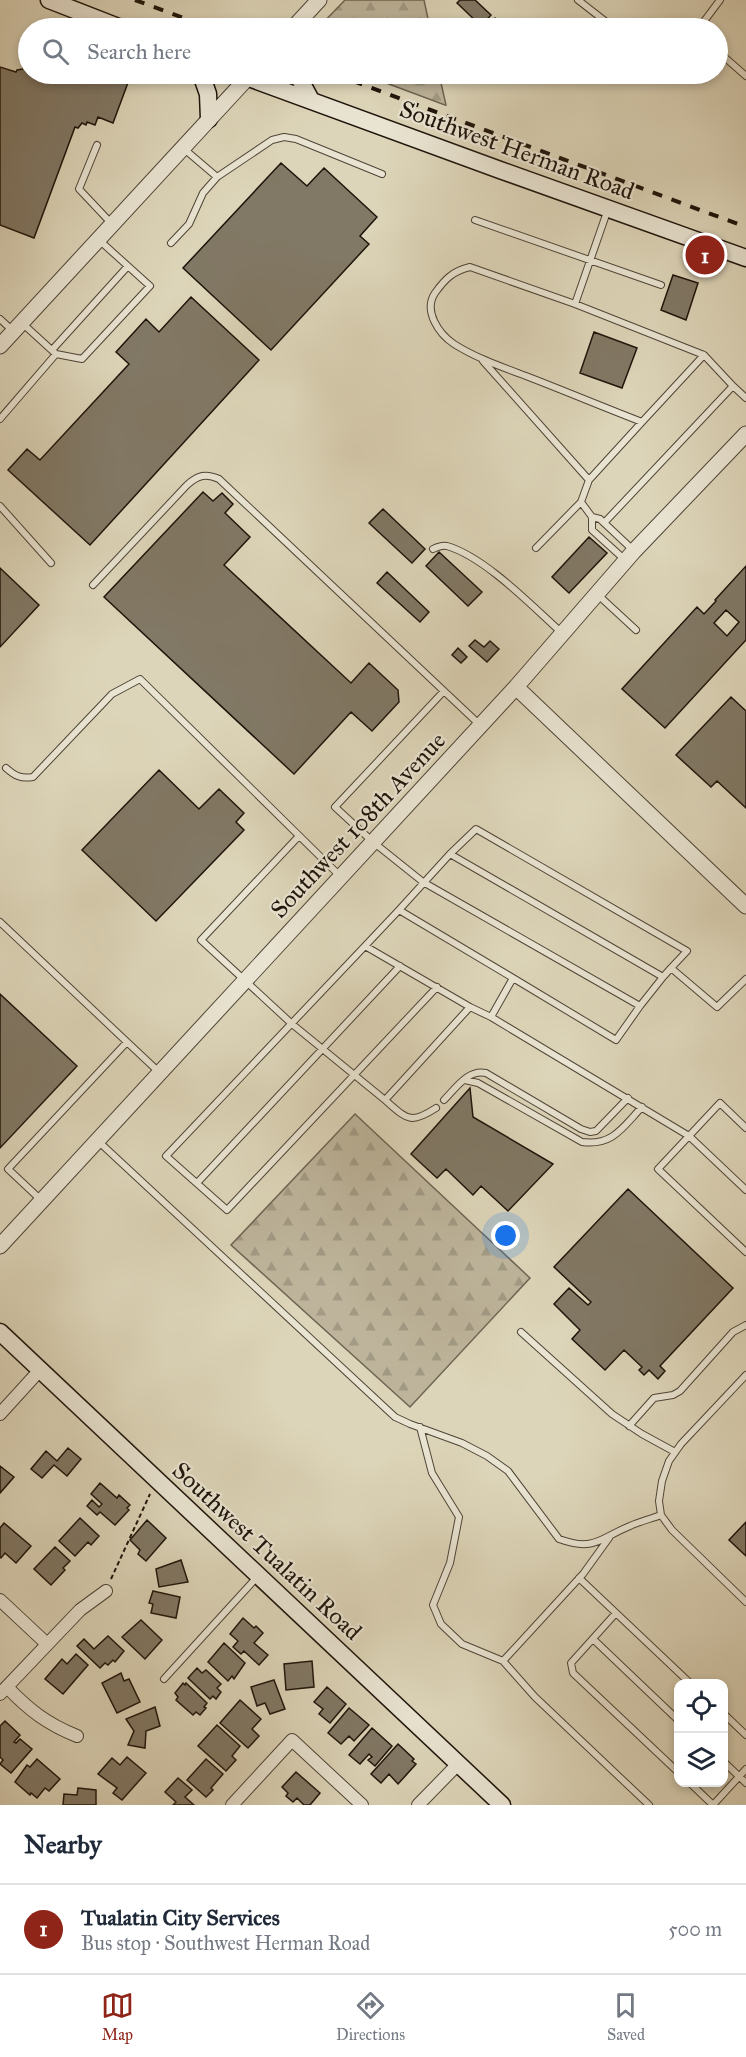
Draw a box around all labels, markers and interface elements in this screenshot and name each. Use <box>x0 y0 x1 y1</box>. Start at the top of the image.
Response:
search box <box>18 18 728 84</box>
icon: search <box>39 35 72 68</box>
text: Search here <box>87 38 191 65</box>
street label: Southwest Herman Road <box>396 94 638 206</box>
pin: 1 <box>686 232 724 278</box>
street label: Southwest 108th Avenue <box>264 726 452 924</box>
your location <box>491 1221 520 1250</box>
street label: Southwest Tualatin Road <box>166 1455 368 1647</box>
map controls <box>674 1679 728 1787</box>
button: locate <box>674 1679 728 1733</box>
button: layers <box>674 1733 728 1787</box>
text: Nearby <box>24 1828 102 1860</box>
text: Tualatin City Services <box>81 1904 280 1931</box>
text: 1 <box>40 1917 47 1941</box>
text: 500 m <box>668 1917 722 1941</box>
text: Bus stop · Southwest Herman Road <box>81 1931 370 1955</box>
tab: Map <box>101 1989 134 2044</box>
tab: Directions <box>336 1989 405 2044</box>
tab: Saved <box>607 1989 645 2044</box>

